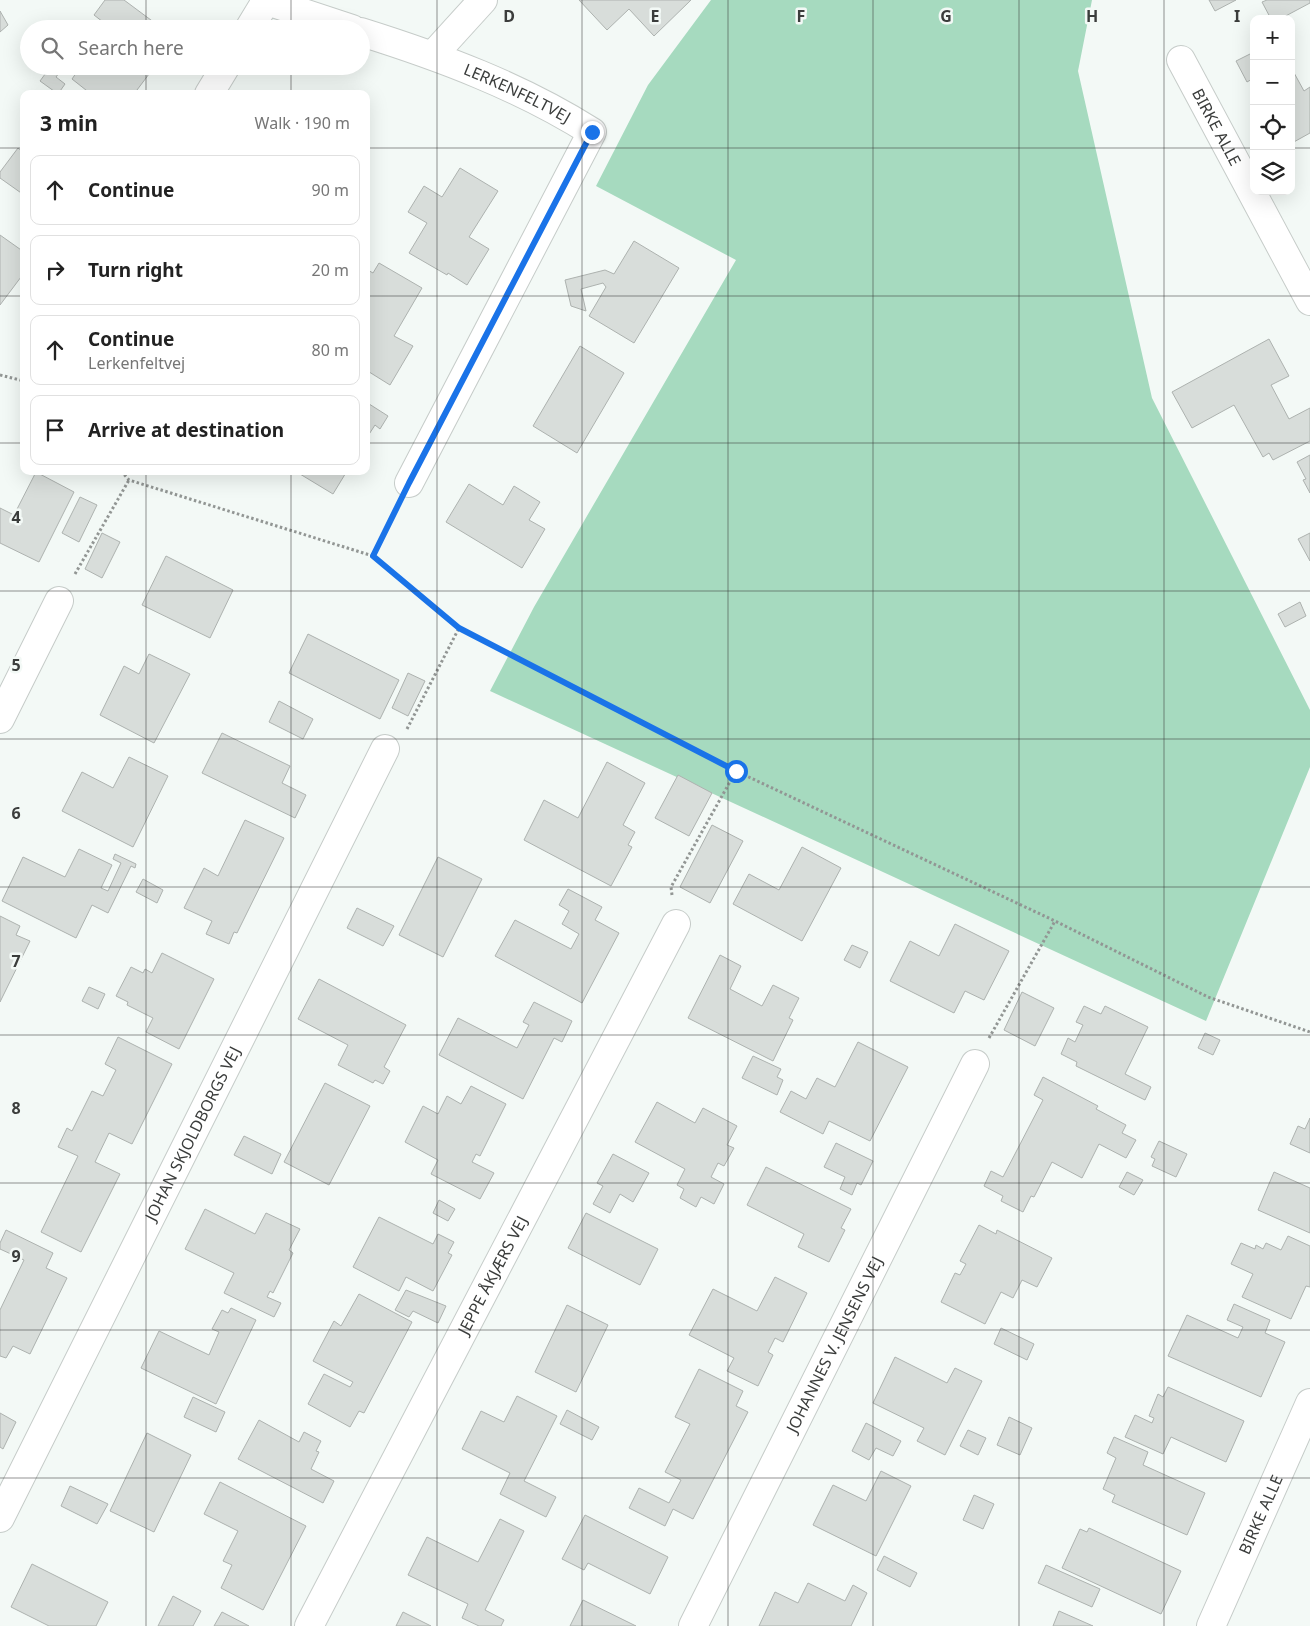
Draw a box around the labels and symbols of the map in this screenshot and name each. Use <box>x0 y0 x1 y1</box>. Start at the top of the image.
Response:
text: D <box>503 5 515 27</box>
text: E <box>651 5 660 27</box>
text: F <box>797 5 805 27</box>
text: G <box>940 5 952 27</box>
text: H <box>1086 5 1098 27</box>
text: I <box>1234 5 1240 27</box>
street label: LERKENFELTVEJ <box>461 58 575 128</box>
street label: BIRKE ALLE <box>1187 84 1247 170</box>
route end <box>581 121 604 144</box>
text: 4 <box>11 506 21 528</box>
text: 5 <box>11 654 21 676</box>
route start <box>725 760 748 783</box>
text: 6 <box>11 802 21 824</box>
text: 7 <box>11 950 21 972</box>
street label: JOHAN SKJOLDBORGS VEJ <box>139 1043 245 1226</box>
text: 8 <box>11 1097 21 1119</box>
street label: JEPPE ÅKJÆRS VEJ <box>451 1212 533 1340</box>
text: 9 <box>11 1245 21 1267</box>
street label: JOHANNES V. JENSENS VEJ <box>780 1253 888 1438</box>
street label: BIRKE ALLE <box>1233 1471 1288 1558</box>

